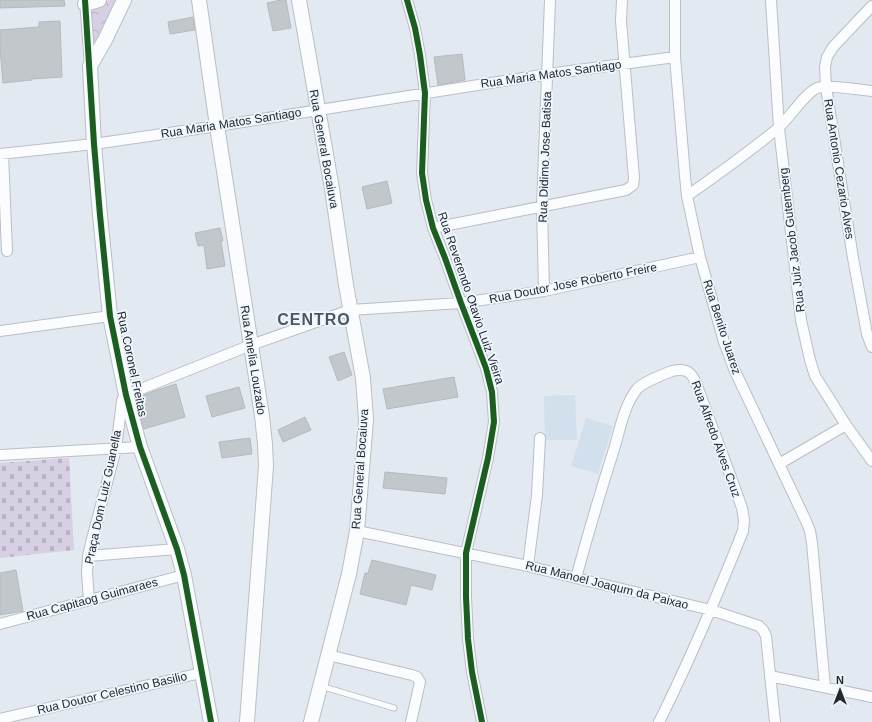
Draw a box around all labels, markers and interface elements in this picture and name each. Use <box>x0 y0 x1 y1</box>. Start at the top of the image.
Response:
street label: Rua Maria Matos Santiago <box>480 57 623 91</box>
street label: Rua General Bocaiuva <box>307 88 341 210</box>
street label: Rua Didimo Jose Batista <box>536 91 554 223</box>
street label: Rua Antonio Cezario Alves <box>821 98 857 240</box>
street label: Rua Maria Matos Santiago <box>160 105 303 141</box>
street label: Rua Juiz Jacob Gutemberg <box>776 167 808 313</box>
street label: Rua Reverendo Otavio Luiz Vieira <box>435 210 507 386</box>
street label: Rua Doutor Jose Roberto Freire <box>488 260 658 306</box>
street label: Rua Benito Juarez <box>700 278 744 376</box>
street label: Rua Amelia Louzado <box>237 304 269 416</box>
street label: Rua Coronel Freitas <box>114 310 150 418</box>
district label: CENTRO <box>277 311 351 328</box>
street label: Rua Alfredo Alves Cruz <box>688 379 744 499</box>
street label: Rua General Bocaiuva <box>349 408 371 530</box>
street label: Praça Dom Luiz Guanella <box>82 428 124 565</box>
street label: Rua Manoel Joaqum da Paixao <box>524 558 690 612</box>
street label: Rua Capitaog Guimaraes <box>25 575 159 623</box>
street label: Rua Doutor Celestino Basilio <box>36 669 189 717</box>
north arrow <box>820 670 860 710</box>
text: N <box>836 674 844 686</box>

